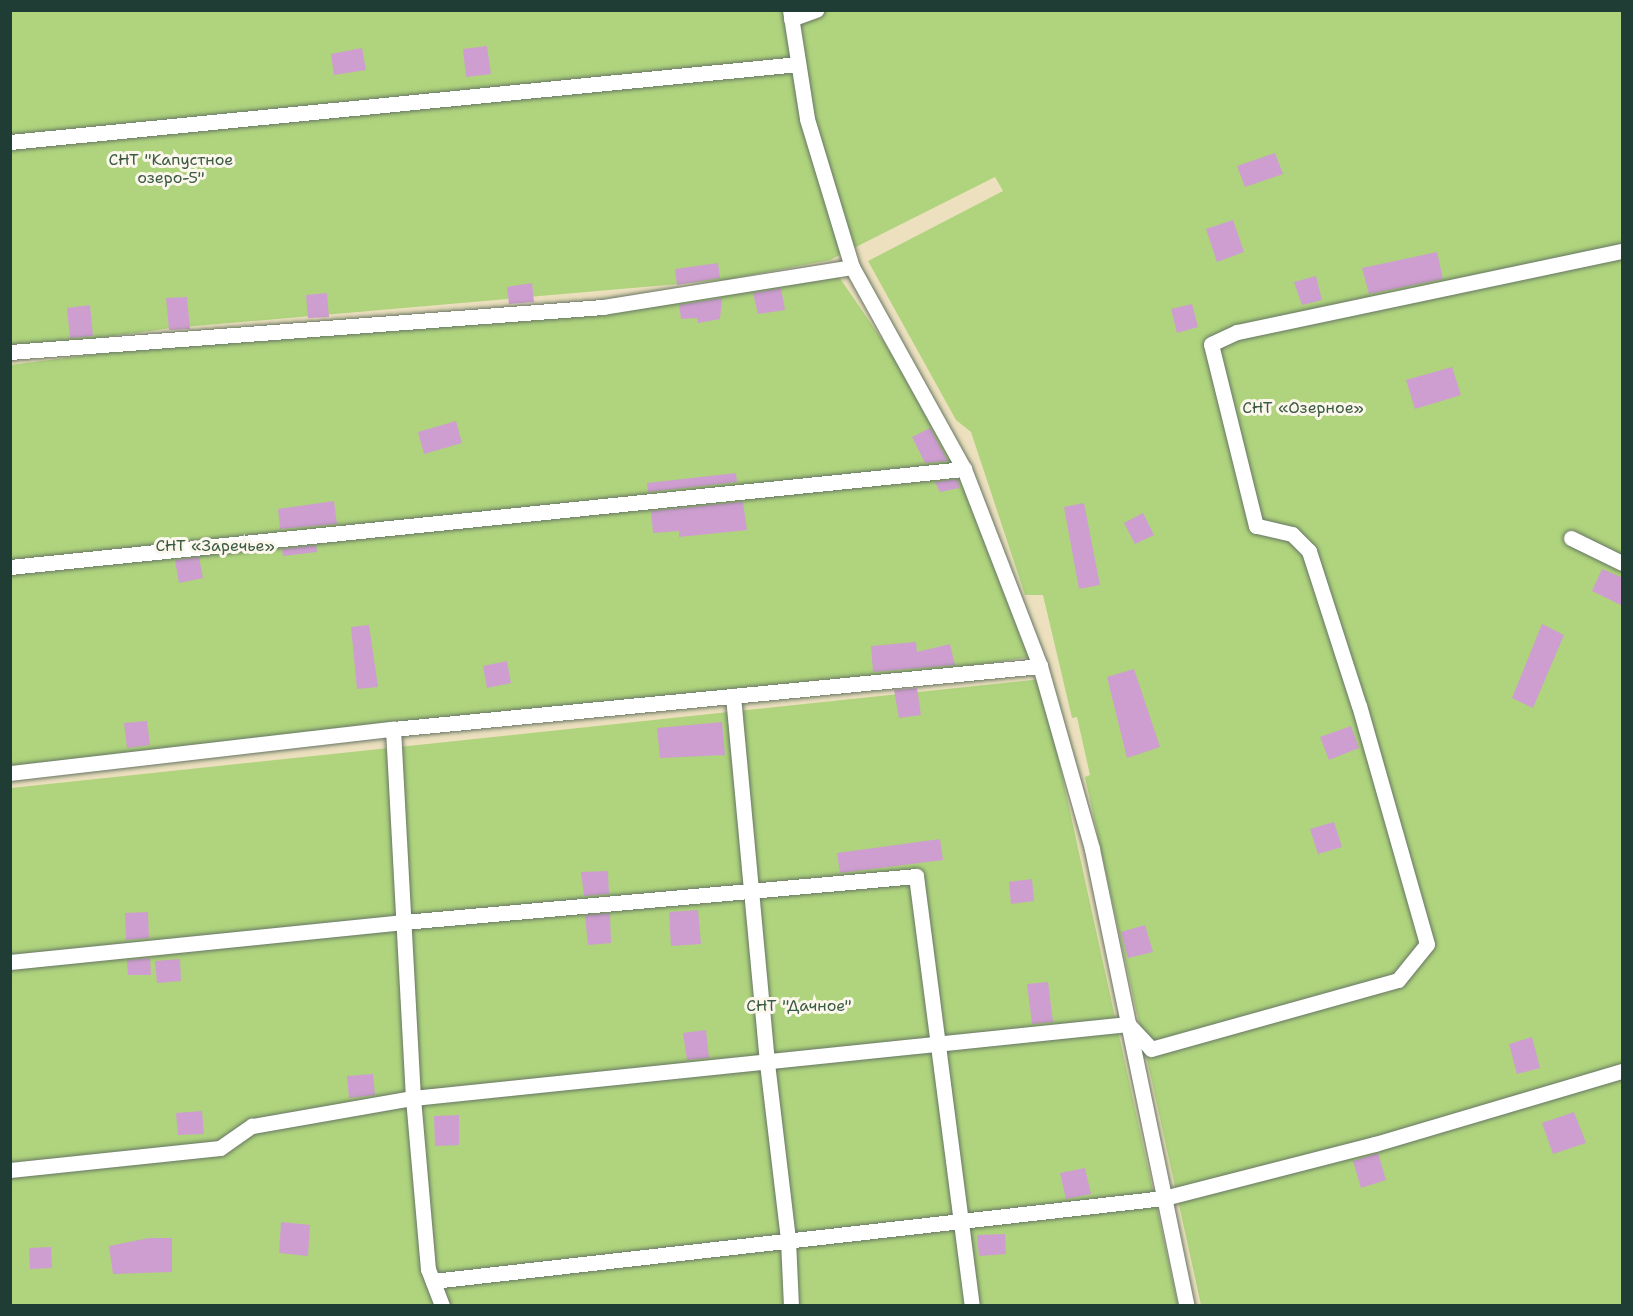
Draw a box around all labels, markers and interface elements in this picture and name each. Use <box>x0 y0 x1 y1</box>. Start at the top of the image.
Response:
park label: СНТ "Капустное озеро-5" <box>109 150 233 188</box>
park label: СНТ «Озерное» <box>1242 398 1364 418</box>
park label: СНТ «Заречье» <box>155 536 275 556</box>
park label: СНТ "Дачное" <box>746 996 852 1016</box>

